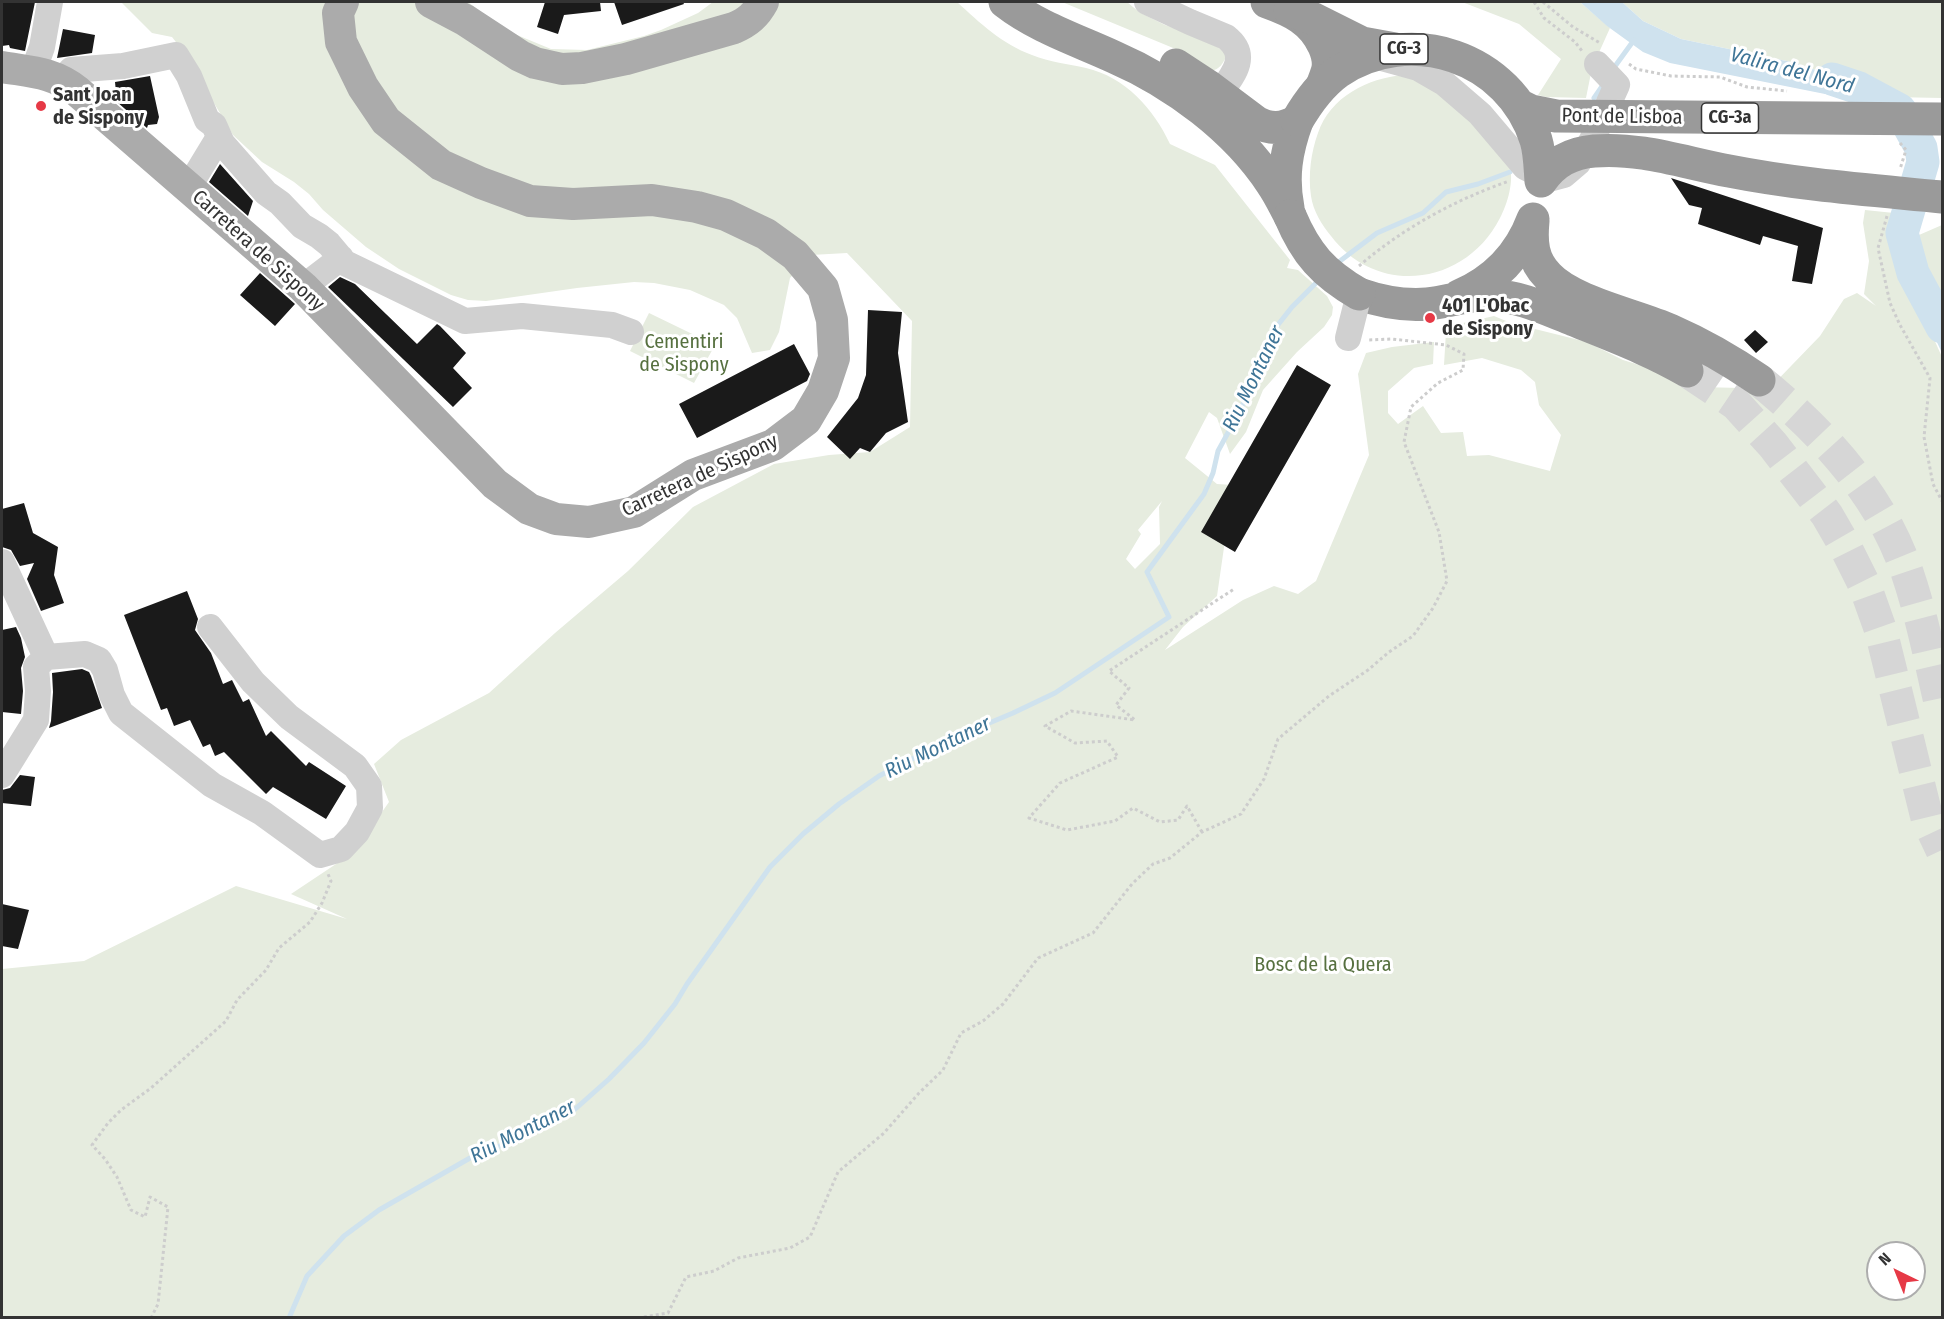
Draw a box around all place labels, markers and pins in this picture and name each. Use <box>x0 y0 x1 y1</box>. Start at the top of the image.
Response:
place label: Sant Joan de Sispony <box>53 83 144 130</box>
marker: Sant Joan de Sispony <box>34 99 48 113</box>
place label: 401 L'Obac de Sispony <box>1442 294 1533 341</box>
marker: 401 L'Obac de Sispony <box>1423 311 1437 325</box>

